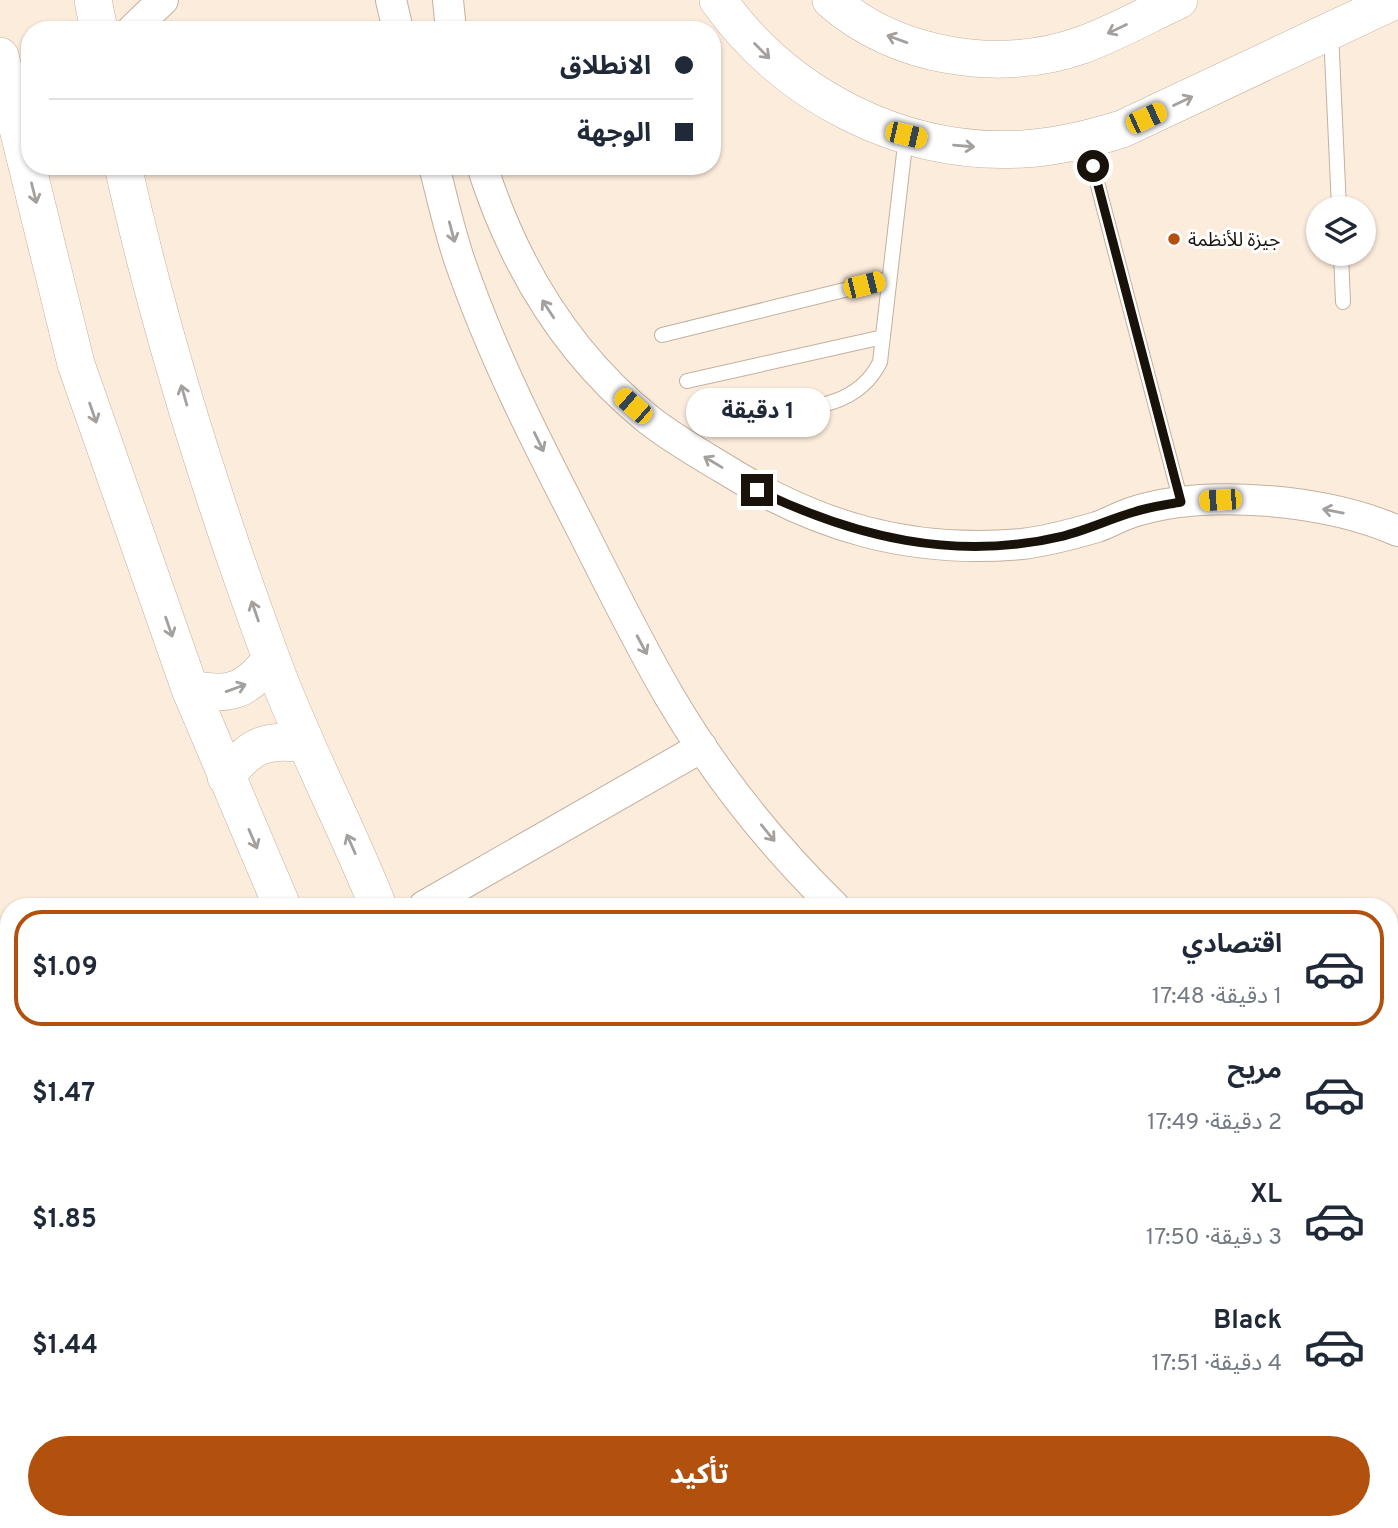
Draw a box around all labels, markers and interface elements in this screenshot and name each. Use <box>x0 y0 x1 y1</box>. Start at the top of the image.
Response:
one-way arrow <box>1107 23 1128 36</box>
one-way arrow <box>887 32 909 44</box>
one-way arrow <box>754 43 771 60</box>
text: الانطلاق <box>560 51 651 84</box>
one-way arrow <box>1172 94 1193 107</box>
car <box>1123 100 1170 136</box>
text: الوجهة <box>577 118 651 151</box>
car <box>884 120 929 150</box>
one-way arrow <box>952 140 975 153</box>
route start <box>1077 150 1109 182</box>
one-way arrow <box>28 181 41 204</box>
map controls <box>1306 196 1376 266</box>
button: layers <box>1306 196 1376 266</box>
one-way arrow <box>446 220 459 243</box>
place label: جيزة للأنظمة <box>1188 229 1280 253</box>
marker: جيزة للأنظمة <box>1166 231 1182 247</box>
car <box>842 270 887 300</box>
one-way arrow <box>541 300 555 320</box>
one-way arrow <box>177 384 190 406</box>
car <box>611 384 656 428</box>
callout: 1 دقيقة <box>685 388 829 438</box>
text: 1 دقيقة <box>722 398 794 427</box>
one-way arrow <box>88 401 100 423</box>
one-way arrow <box>532 431 546 452</box>
one-way arrow <box>704 455 724 469</box>
route end <box>741 474 773 506</box>
car <box>1199 488 1242 512</box>
one-way arrow <box>1322 504 1345 517</box>
one-way arrow <box>248 600 261 622</box>
one-way arrow <box>164 616 176 638</box>
one-way arrow <box>636 634 649 655</box>
one-way arrow <box>225 680 246 693</box>
one-way arrow <box>760 824 776 842</box>
one-way arrow <box>247 827 260 849</box>
one-way arrow <box>344 834 357 855</box>
text: اقتصادي <box>1182 929 1282 962</box>
icon: car <box>1303 937 1366 1000</box>
text: $1.09 <box>32 952 98 985</box>
text: 1 دقيقة · 17:48 <box>1152 983 1282 1012</box>
text: مريح <box>1227 1055 1282 1088</box>
icon: car <box>1303 1063 1366 1126</box>
text: $1.47 <box>32 1078 95 1111</box>
text: 2 دقيقة · 17:49 <box>1147 1109 1282 1138</box>
text: XL <box>1250 1179 1282 1212</box>
icon: car <box>1303 1189 1366 1252</box>
text: $1.85 <box>32 1204 97 1237</box>
text: 3 دقيقة · 17:50 <box>1146 1224 1282 1253</box>
text: Black <box>1213 1305 1282 1338</box>
icon: car <box>1303 1315 1366 1378</box>
text: $1.44 <box>32 1330 98 1363</box>
text: 4 دقيقة · 17:51 <box>1151 1350 1282 1379</box>
button: تأكيد <box>28 1436 1370 1516</box>

